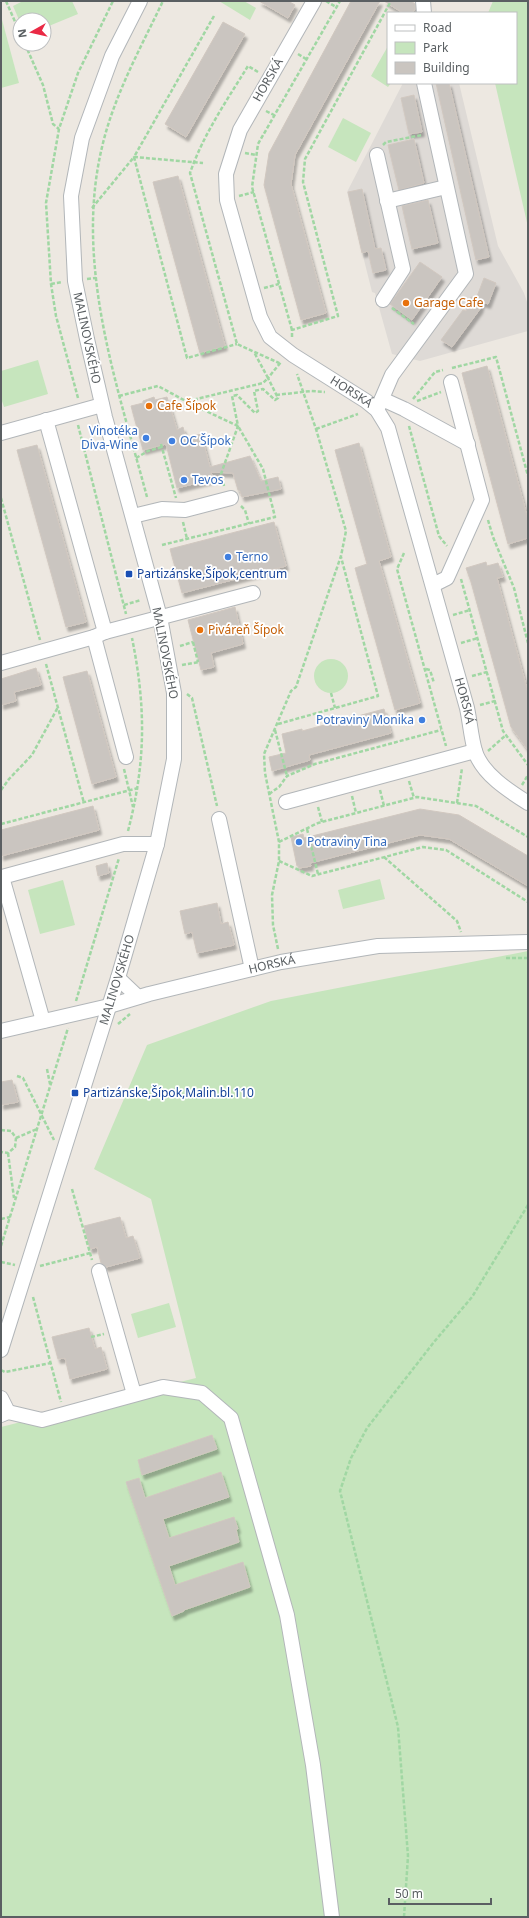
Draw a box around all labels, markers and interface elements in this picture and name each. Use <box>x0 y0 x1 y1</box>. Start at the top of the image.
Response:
north arrow <box>12 12 52 52</box>
legend <box>387 12 517 84</box>
text: Road <box>423 19 452 36</box>
text: N <box>14 28 30 39</box>
text: Park <box>423 39 449 56</box>
street label: HORSKÁ <box>248 55 287 105</box>
text: Building <box>423 59 470 76</box>
street label: MALINOVSKÉHO <box>69 290 106 385</box>
place label: Garage Cafe <box>414 294 484 311</box>
marker: Garage Cafe <box>401 298 411 308</box>
street label: HORSKÁ <box>327 371 377 411</box>
place label: Cafe Šípok <box>157 397 217 414</box>
marker: Cafe Šípok <box>144 401 154 411</box>
place label: Vinotéka Diva-Wine <box>81 422 138 453</box>
place label: OC Šípok <box>180 432 231 449</box>
marker: Vinotéka Diva-Wine <box>141 433 151 443</box>
marker: OC Šípok <box>167 436 177 446</box>
place label: Tevos <box>192 471 224 488</box>
marker: Tevos <box>179 475 189 485</box>
place label: Terno <box>236 548 268 565</box>
marker: Terno <box>223 552 233 562</box>
place label: Partizánske,Šípok,centrum <box>137 565 287 582</box>
marker: Partizánske,Šípok,centrum <box>124 569 134 579</box>
street label: MALINOVSKÉHO <box>148 605 183 700</box>
place label: Piváreň Šípok <box>208 621 285 638</box>
marker: Piváreň Šípok <box>195 625 205 635</box>
street label: HORSKÁ <box>451 675 479 725</box>
place label: Potraviny Monika <box>316 711 414 728</box>
marker: Potraviny Monika <box>417 715 427 725</box>
place label: Potraviny Tina <box>307 833 387 850</box>
marker: Potraviny Tina <box>294 837 304 847</box>
street label: MALINOVSKÉHO <box>95 932 138 1027</box>
street label: HORSKÁ <box>247 951 297 978</box>
place label: Partizánske,Šípok,Malin.bl.110 <box>83 1084 254 1101</box>
marker: Partizánske,Šípok,Malin.bl.110 <box>70 1088 80 1098</box>
scale bar <box>389 1880 491 1906</box>
text: 50 m <box>395 1885 423 1902</box>

